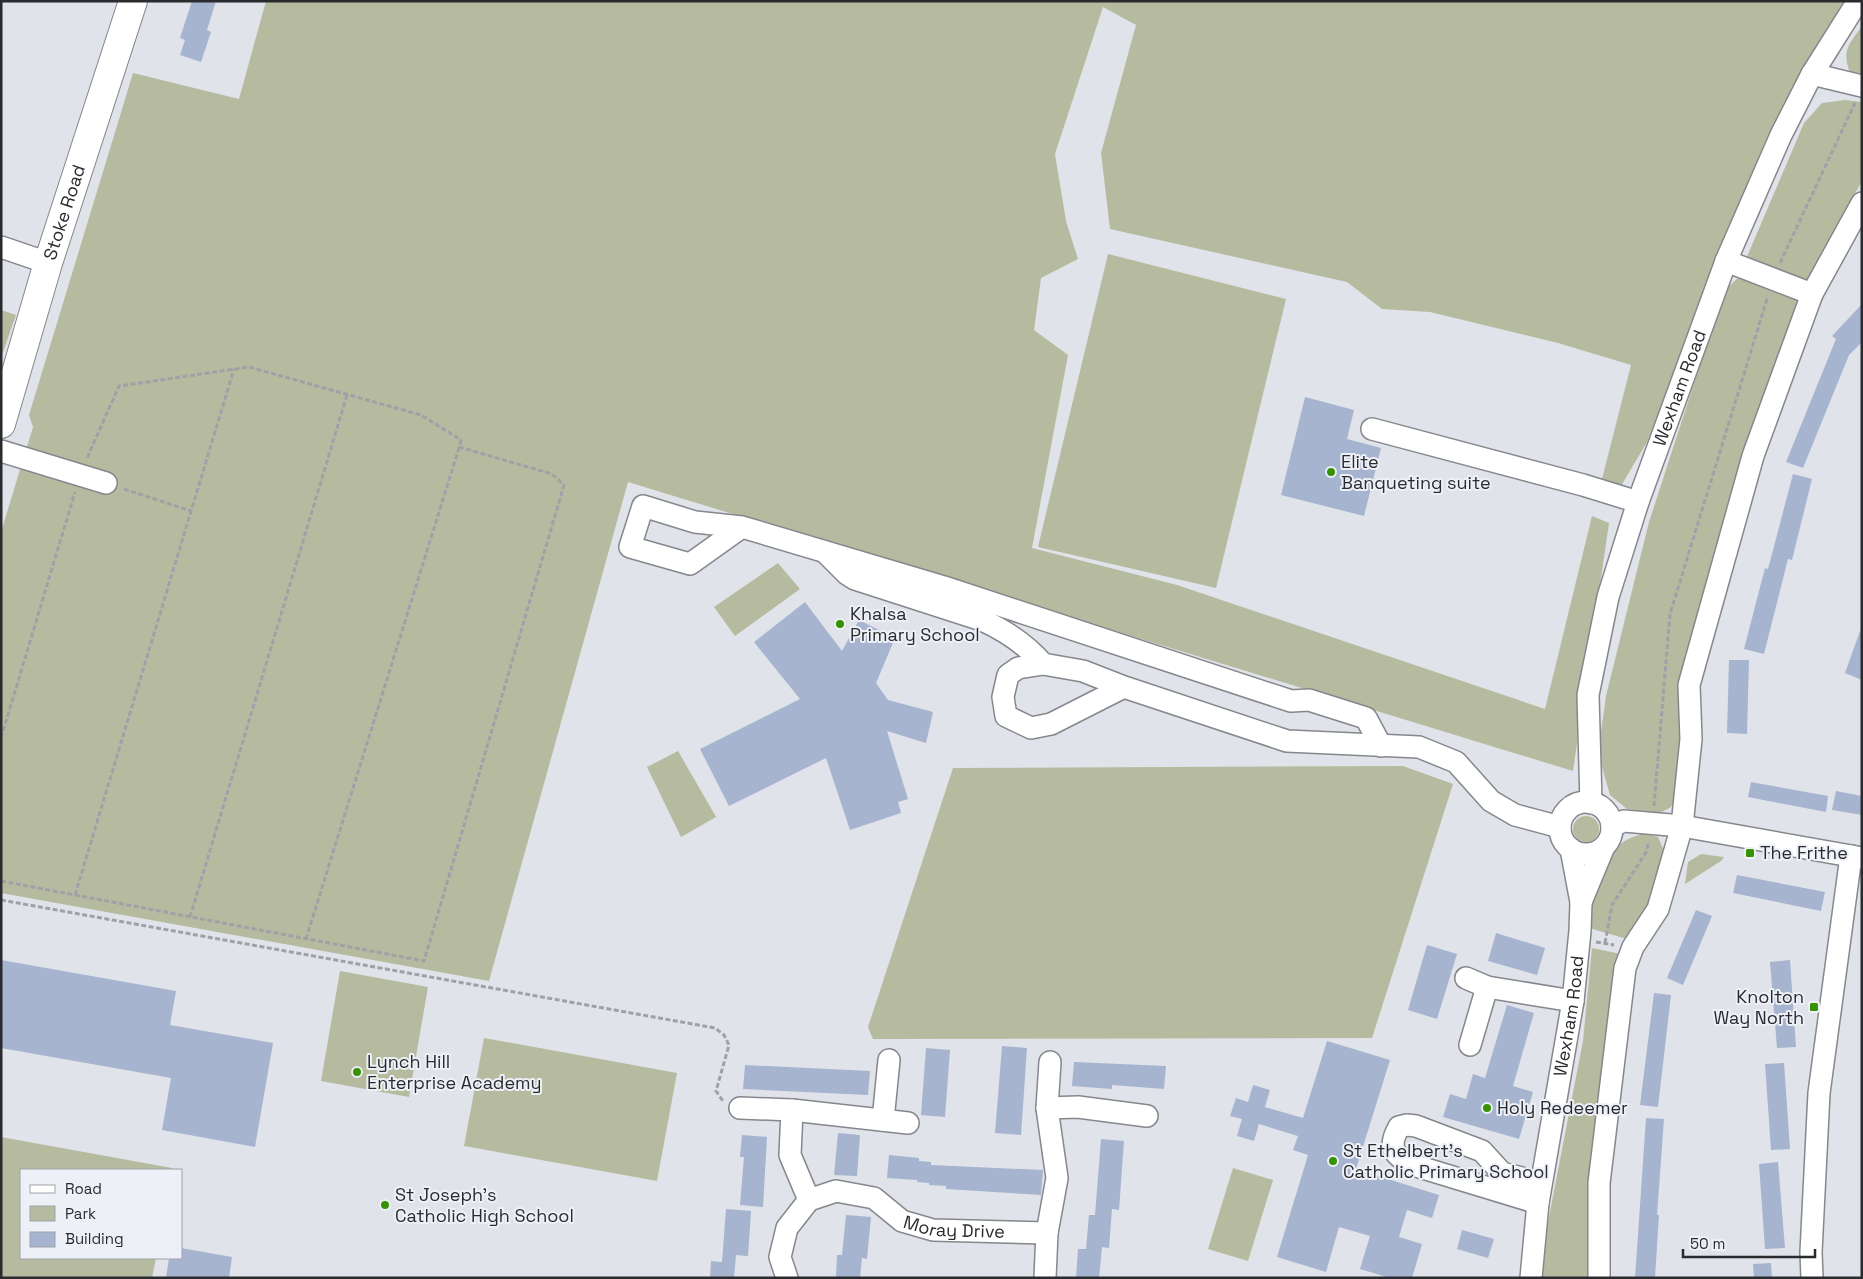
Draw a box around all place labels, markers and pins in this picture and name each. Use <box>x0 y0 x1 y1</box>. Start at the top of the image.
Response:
place label: Elite Banqueting suite <box>1341 450 1491 494</box>
marker: Elite Banqueting suite <box>1325 466 1337 478</box>
place label: Khalsa Primary School <box>850 602 980 646</box>
marker: Khalsa Primary School <box>834 618 846 630</box>
place label: The Frithe <box>1760 841 1848 864</box>
marker: The Frithe <box>1744 847 1756 859</box>
place label: Knolton Way North <box>1713 985 1804 1029</box>
marker: Knolton Way North <box>1808 1001 1820 1013</box>
place label: Lynch Hill Enterprise Academy <box>367 1050 541 1094</box>
marker: Lynch Hill Enterprise Academy <box>351 1066 363 1078</box>
place label: Holy Redeemer <box>1497 1096 1628 1119</box>
marker: Holy Redeemer <box>1481 1102 1493 1114</box>
place label: St Ethelbert's Catholic Primary School <box>1343 1139 1549 1183</box>
marker: St Ethelbert's Catholic Primary School <box>1327 1155 1339 1167</box>
place label: St Joseph's Catholic High School <box>395 1183 574 1227</box>
marker: St Joseph's Catholic High School <box>379 1199 391 1211</box>

